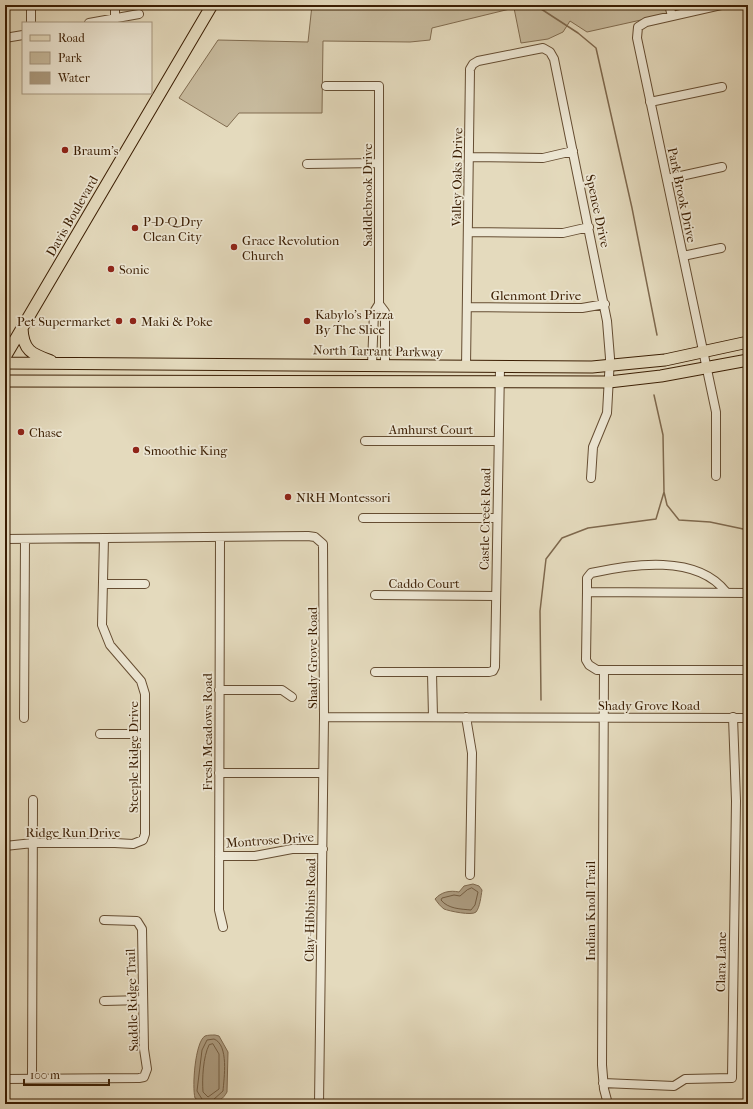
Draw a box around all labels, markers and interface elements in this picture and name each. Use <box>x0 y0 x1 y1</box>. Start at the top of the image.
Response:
legend <box>22 22 152 94</box>
text: Road <box>58 31 85 45</box>
text: Park <box>58 51 83 65</box>
text: Water <box>57 71 91 85</box>
street label: Valley Oaks Drive <box>449 127 465 228</box>
place label: Braum's <box>73 143 119 158</box>
street label: Saddlebrook Drive <box>360 143 375 247</box>
marker: Braum's <box>60 145 70 155</box>
street label: Park Brook Drive <box>665 146 700 244</box>
street label: Davis Boulevard <box>43 172 102 259</box>
street label: Spence Drive <box>583 173 613 249</box>
place label: P-D-Q Dry Clean City <box>143 214 204 244</box>
marker: P-D-Q Dry Clean City <box>130 223 140 233</box>
place label: Grace Revolution Church <box>242 233 340 263</box>
marker: Grace Revolution Church <box>229 242 239 252</box>
place label: Sonic <box>119 262 150 277</box>
marker: Sonic <box>106 264 116 274</box>
street label: Glenmont Drive <box>491 288 582 303</box>
place label: Kabylo's Pizza By The Slice <box>315 307 394 337</box>
place label: Pet Supermarket <box>17 314 111 329</box>
place label: Maki & Poke <box>141 314 213 329</box>
marker: Pet Supermarket <box>114 316 124 326</box>
marker: Maki & Poke <box>128 316 138 326</box>
marker: Kabylo's Pizza By The Slice <box>302 316 312 326</box>
street label: North Tarrant Parkway <box>313 342 444 360</box>
street label: Amhurst Court <box>388 422 474 437</box>
place label: Chase <box>29 425 63 440</box>
marker: Chase <box>16 427 26 437</box>
place label: Smoothie King <box>144 443 228 458</box>
marker: Smoothie King <box>131 445 141 455</box>
street label: Castle Creek Road <box>477 467 493 570</box>
place label: NRH Montessori <box>296 490 391 505</box>
marker: NRH Montessori <box>283 492 293 502</box>
street label: Caddo Court <box>388 576 460 591</box>
street label: Shady Grove Road <box>305 606 320 709</box>
street label: Fresh Meadows Road <box>200 672 215 791</box>
street label: Shady Grove Road <box>598 698 701 713</box>
street label: Steeple Ridge Drive <box>126 700 141 813</box>
street label: Ridge Run Drive <box>25 825 121 840</box>
street label: Montrose Drive <box>226 829 315 851</box>
street label: Clay-Hibbins Road <box>302 857 318 962</box>
street label: Indian Knoll Trail <box>583 861 598 961</box>
street label: Clara Lane <box>713 931 729 992</box>
street label: Saddle Ridge Trail <box>123 948 141 1052</box>
scale bar <box>24 1061 109 1087</box>
text: 100 m <box>30 1068 60 1082</box>

